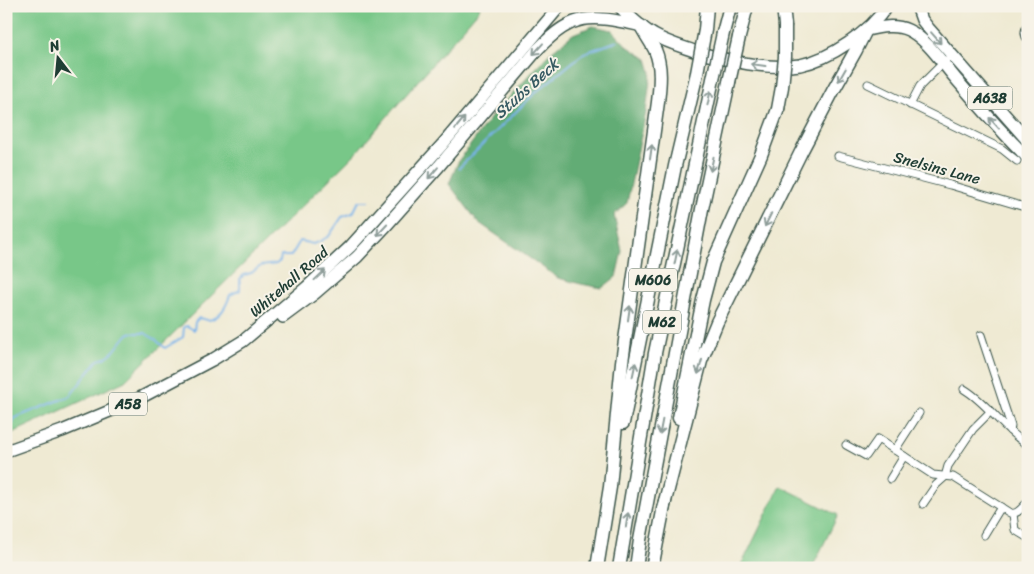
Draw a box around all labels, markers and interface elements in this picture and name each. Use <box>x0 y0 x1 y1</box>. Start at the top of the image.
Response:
one-way arrow <box>931 31 942 44</box>
north arrow <box>32 32 82 82</box>
text: N <box>45 33 63 60</box>
one-way arrow <box>532 42 544 55</box>
water label: Stubs Beck <box>487 49 568 126</box>
one-way arrow <box>750 60 766 70</box>
one-way arrow <box>837 67 847 82</box>
road number: A638 <box>968 86 1012 110</box>
one-way arrow <box>705 90 714 106</box>
one-way arrow <box>989 116 1000 129</box>
one-way arrow <box>455 117 466 130</box>
street label: Snelsins Lane <box>891 144 984 192</box>
one-way arrow <box>646 145 656 161</box>
one-way arrow <box>706 156 716 172</box>
one-way arrow <box>427 166 439 179</box>
one-way arrow <box>763 212 773 227</box>
one-way arrow <box>376 224 388 237</box>
street label: Whitehall Road <box>244 239 335 324</box>
one-way arrow <box>671 249 681 265</box>
road number: M606 <box>629 268 677 292</box>
one-way arrow <box>314 269 327 281</box>
one-way arrow <box>624 306 634 322</box>
road number: M62 <box>643 311 681 334</box>
one-way arrow <box>695 359 705 375</box>
one-way arrow <box>630 363 640 379</box>
road number: A58 <box>109 392 147 416</box>
one-way arrow <box>656 419 666 435</box>
one-way arrow <box>623 512 633 528</box>

